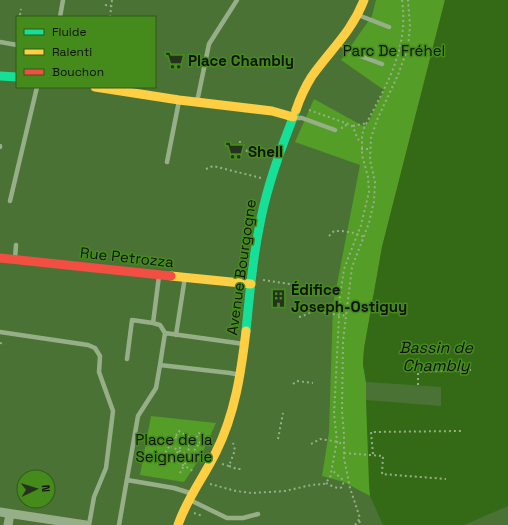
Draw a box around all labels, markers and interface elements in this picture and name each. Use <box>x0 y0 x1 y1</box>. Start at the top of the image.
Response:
legend <box>16 16 156 88</box>
text: Fluide <box>52 24 87 40</box>
park label: Parc De Fréhel <box>343 41 445 60</box>
text: Ralenti <box>52 44 92 60</box>
supermarket icon: Place Chambly <box>165 50 185 70</box>
place label: Place Chambly <box>188 51 294 70</box>
text: Bouchon <box>52 64 104 80</box>
supermarket icon: Shell <box>225 141 245 161</box>
place label: Shell <box>248 142 283 161</box>
street label: Avenue Bourgogne <box>222 198 260 336</box>
street label: Rue Petrozza <box>79 243 175 271</box>
place label: Édifice Joseph-Ostiguy <box>291 280 407 316</box>
building icon: Édifice Joseph-Ostiguy <box>268 288 288 308</box>
water label: Bassin de Chambly <box>399 337 474 376</box>
park label: Place de la Seigneurie <box>135 430 213 466</box>
north arrow <box>16 469 56 509</box>
text: N <box>39 484 53 492</box>

